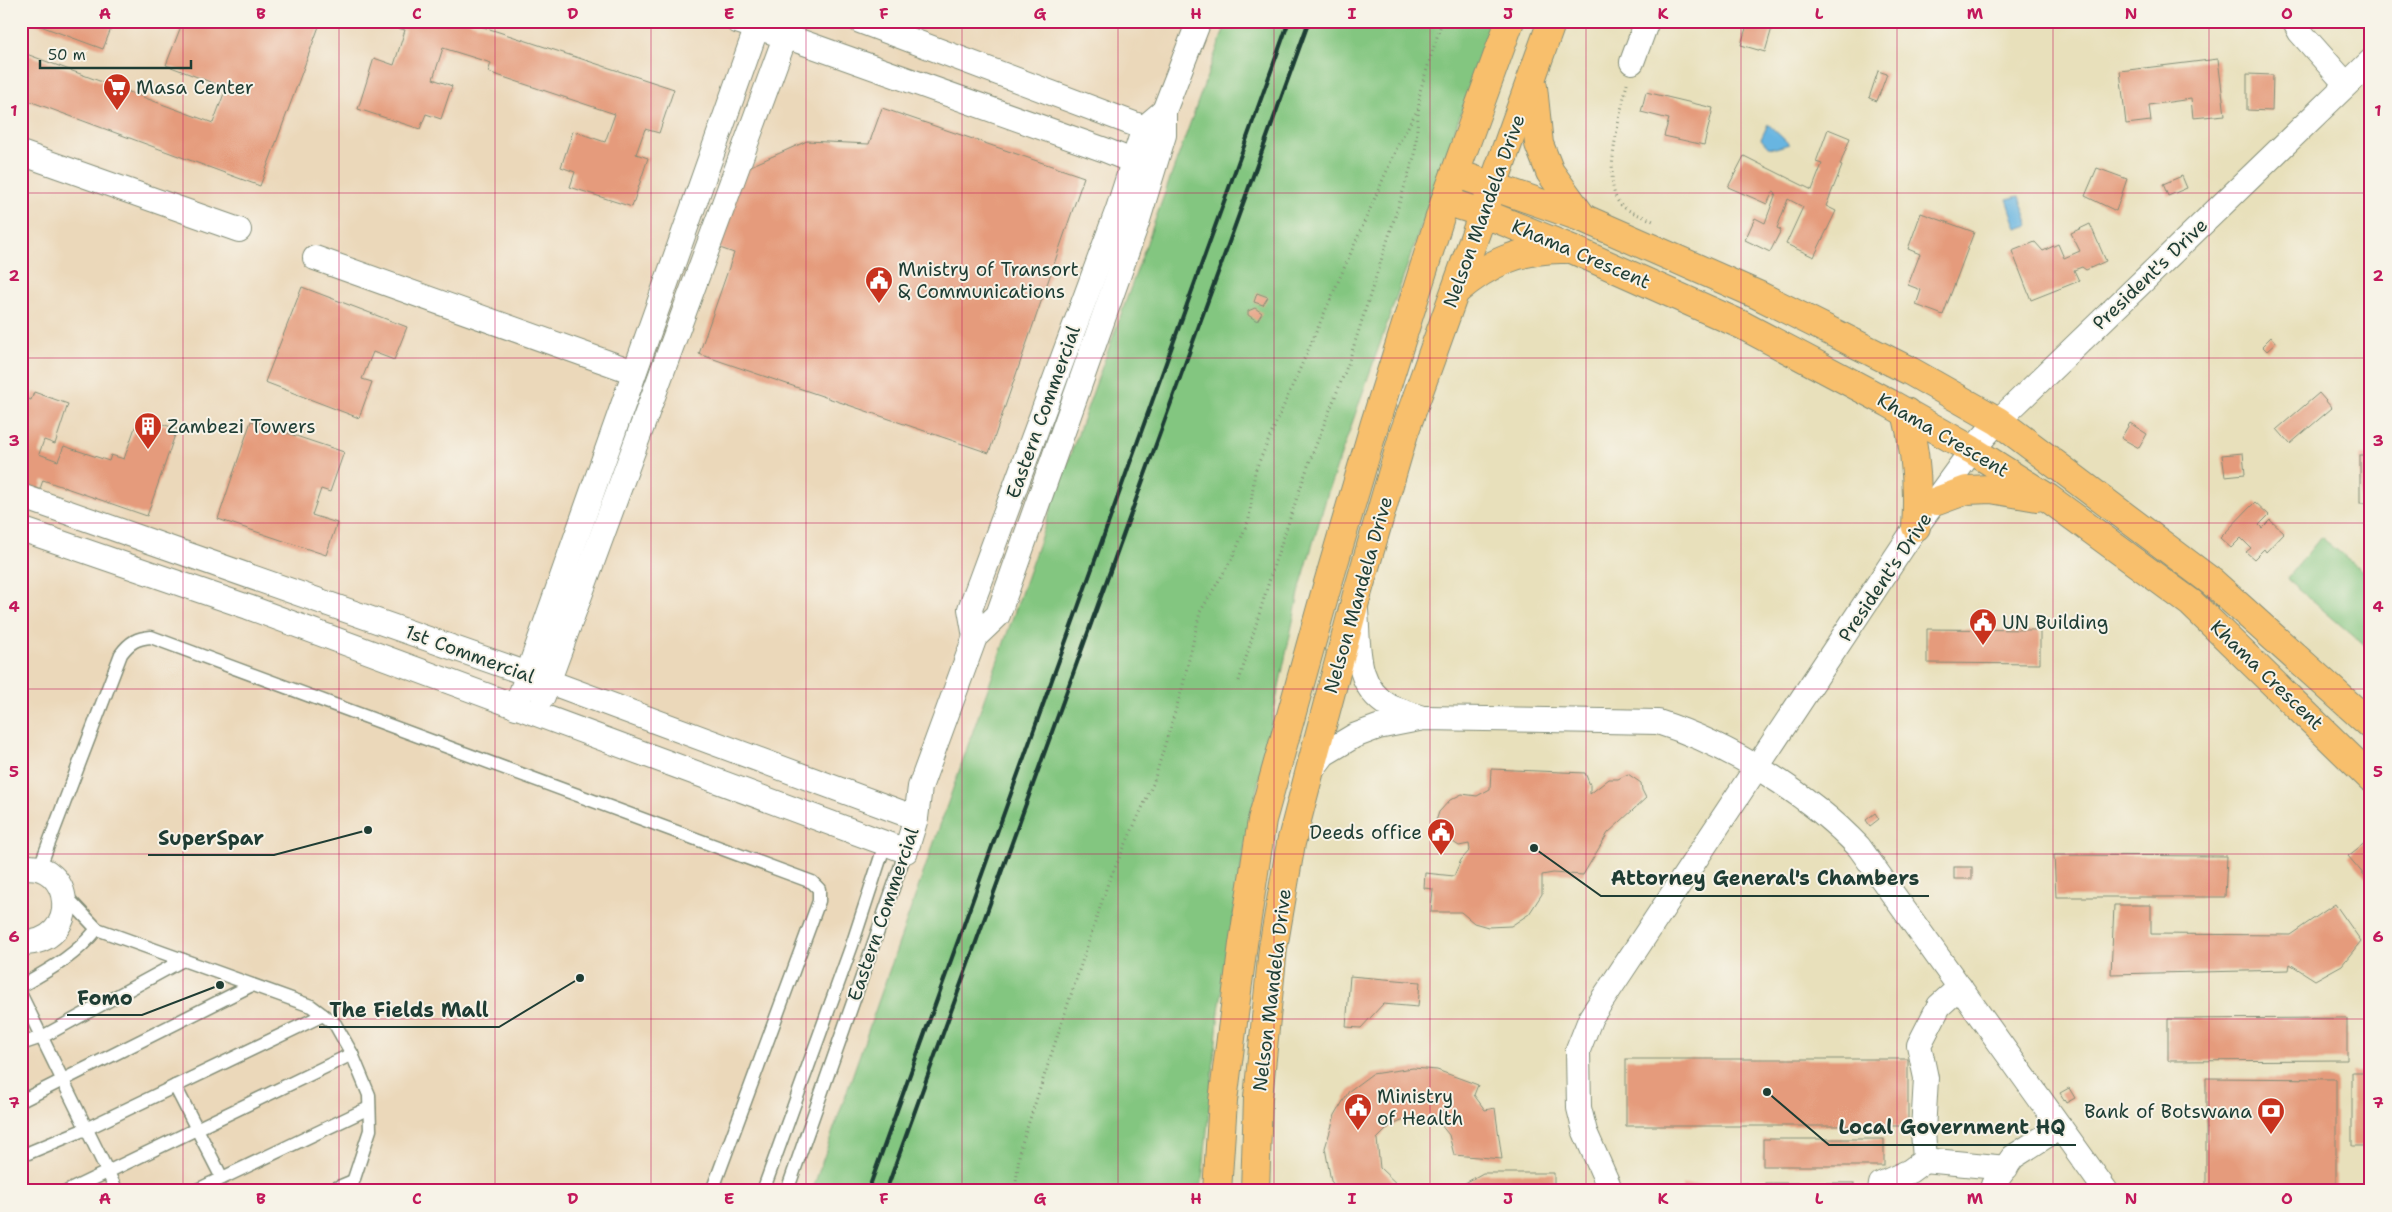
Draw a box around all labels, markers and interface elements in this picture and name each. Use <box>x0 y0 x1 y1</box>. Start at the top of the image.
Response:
text: A <box>99 3 111 24</box>
text: B <box>256 3 266 24</box>
text: C <box>412 3 422 24</box>
text: D <box>567 3 579 24</box>
text: E <box>724 3 734 24</box>
text: F <box>879 3 889 24</box>
text: G <box>1034 3 1047 24</box>
text: H <box>1190 3 1202 24</box>
text: I <box>1348 3 1357 24</box>
text: J <box>1503 3 1513 24</box>
text: K <box>1658 3 1669 24</box>
text: L <box>1815 3 1824 24</box>
text: M <box>1967 3 1984 24</box>
text: N <box>2125 3 2137 24</box>
text: O <box>2281 3 2293 24</box>
scale bar <box>40 38 191 70</box>
text: 50 m <box>48 45 86 65</box>
supermarket icon: Masa Center <box>102 72 132 111</box>
place label: Masa Center <box>136 75 254 100</box>
text: 1 <box>10 100 18 121</box>
text: 1 <box>2374 100 2382 121</box>
street label: Nelson Mandela Drive <box>1437 111 1531 311</box>
street label: President's Drive <box>2087 213 2213 335</box>
street label: Khama Crescent <box>1508 214 1654 294</box>
place label: Mnistry of Transort & Communications <box>898 257 1079 304</box>
text: 2 <box>8 265 20 286</box>
public building icon: Mnistry of Transort & Communications <box>864 265 894 304</box>
text: 2 <box>2372 265 2384 286</box>
street label: Eastern Commercial <box>1000 322 1086 502</box>
street label: Khama Crescent <box>1873 387 2013 483</box>
building icon: Zambezi Towers <box>133 411 163 450</box>
place label: Zambezi Towers <box>167 414 316 439</box>
text: 3 <box>8 430 20 451</box>
text: 3 <box>2372 430 2384 451</box>
street label: Nelson Mandela Drive <box>1318 494 1398 696</box>
street label: President's Drive <box>1832 507 1938 647</box>
text: 4 <box>8 596 20 617</box>
text: 4 <box>2372 596 2384 617</box>
public building icon: UN Building <box>1968 607 1998 646</box>
place label: UN Building <box>2002 610 2108 635</box>
street label: Khama Crescent <box>2205 615 2329 735</box>
street label: 1st Commercial <box>402 619 539 689</box>
text: 5 <box>9 761 19 782</box>
text: 5 <box>2373 761 2383 782</box>
public building icon: Deeds office <box>1426 817 1456 856</box>
callout: SuperSpar <box>148 820 274 855</box>
place label: Deeds office <box>1310 820 1422 845</box>
street label: Eastern Commercial <box>842 824 925 1004</box>
text: SuperSpar <box>158 825 264 851</box>
callout: Attorney General's Chambers <box>1601 861 1929 896</box>
text: Attorney General's Chambers <box>1611 865 1919 891</box>
street label: Nelson Mandela Drive <box>1247 887 1297 1093</box>
text: 6 <box>8 926 20 947</box>
text: 6 <box>2372 926 2384 947</box>
callout: Fomo <box>67 980 142 1015</box>
text: Fomo <box>77 985 133 1011</box>
callout: The Fields Mall <box>319 992 499 1027</box>
text: The Fields Mall <box>329 997 489 1023</box>
place label: Ministry of Health <box>1377 1084 1463 1131</box>
text: 7 <box>8 1092 20 1113</box>
public building icon: Ministry of Health <box>1343 1092 1373 1131</box>
text: 7 <box>2372 1092 2384 1113</box>
bank icon: Bank of Botswana <box>2256 1096 2286 1135</box>
place label: Bank of Botswana <box>2084 1099 2252 1124</box>
callout: Local Government HQ <box>1829 1110 2076 1145</box>
text: Local Government HQ <box>1838 1114 2066 1140</box>
text: A <box>99 1188 111 1209</box>
text: B <box>256 1188 266 1209</box>
text: C <box>412 1188 422 1209</box>
text: D <box>567 1188 579 1209</box>
text: E <box>724 1188 734 1209</box>
text: F <box>879 1188 889 1209</box>
text: G <box>1034 1188 1047 1209</box>
text: H <box>1190 1188 1202 1209</box>
text: I <box>1348 1188 1357 1209</box>
text: J <box>1503 1188 1513 1209</box>
text: K <box>1658 1188 1669 1209</box>
text: L <box>1815 1188 1824 1209</box>
text: M <box>1967 1188 1984 1209</box>
text: N <box>2125 1188 2137 1209</box>
text: O <box>2281 1188 2293 1209</box>

